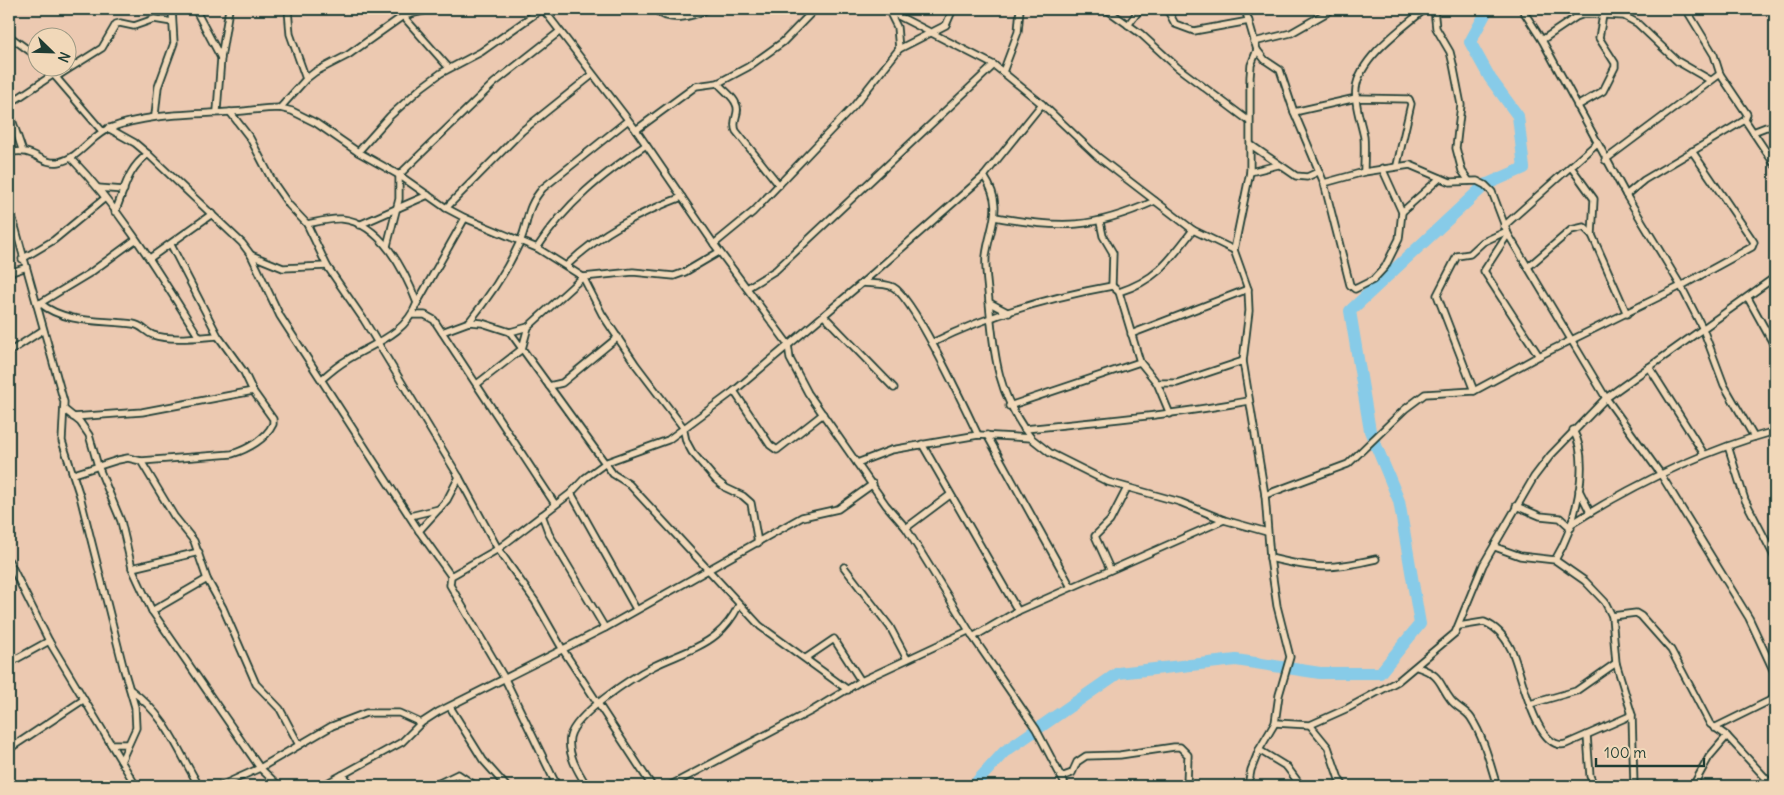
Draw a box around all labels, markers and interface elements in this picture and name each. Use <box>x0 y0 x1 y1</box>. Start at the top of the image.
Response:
north arrow <box>28 28 78 78</box>
text: N <box>54 49 74 65</box>
scale bar <box>1596 735 1704 767</box>
text: 100 m <box>1604 743 1646 762</box>

